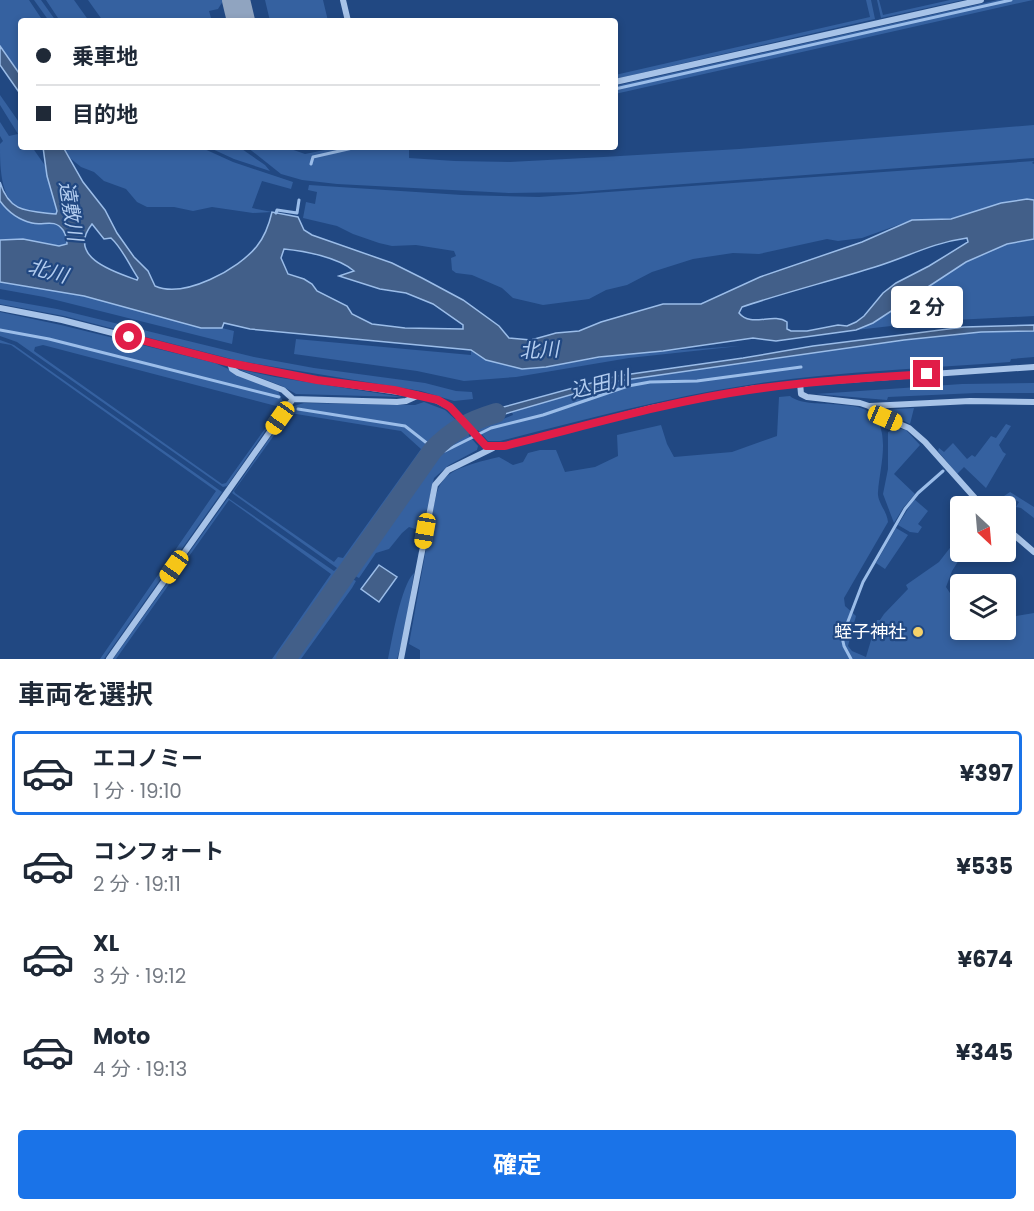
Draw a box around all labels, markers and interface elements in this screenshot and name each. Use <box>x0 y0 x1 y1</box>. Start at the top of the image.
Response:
text: 乗車地 <box>72 41 138 72</box>
text: 目的地 <box>72 99 138 130</box>
water label: 遠敷川 <box>52 179 90 245</box>
water label: 北川 <box>25 252 73 290</box>
callout: 2 分 <box>891 287 963 329</box>
text: 2 分 <box>909 293 945 321</box>
route start <box>115 323 142 350</box>
water label: 北川 <box>518 335 562 365</box>
route end <box>913 360 940 387</box>
water label: 込田川 <box>568 363 634 405</box>
car <box>262 398 298 438</box>
car <box>865 403 905 433</box>
north arrow <box>950 496 1016 562</box>
map controls <box>950 496 1016 640</box>
car <box>413 512 437 550</box>
car <box>156 547 192 587</box>
button: layers <box>950 574 1016 640</box>
place label: 蛭子神社 <box>834 619 906 644</box>
marker: 蛭子神社 <box>911 625 925 639</box>
text: 車両を選択 <box>18 676 153 713</box>
text: エコノミー <box>93 743 203 774</box>
icon: car <box>21 746 75 800</box>
text: ¥397 <box>960 758 1013 789</box>
text: 1 分 · 19:10 <box>93 777 182 805</box>
text: コンフォート <box>93 836 224 867</box>
icon: car <box>21 839 75 893</box>
text: ¥535 <box>956 851 1013 882</box>
text: 2 分 · 19:11 <box>93 870 181 898</box>
text: XL <box>93 928 119 959</box>
icon: car <box>21 932 75 986</box>
text: ¥674 <box>958 944 1013 975</box>
text: 3 分 · 19:12 <box>93 962 186 990</box>
text: Moto <box>93 1021 150 1052</box>
icon: car <box>21 1025 75 1079</box>
text: ¥345 <box>956 1037 1013 1068</box>
text: 4 分 · 19:13 <box>93 1055 187 1083</box>
button: 確定 <box>18 1130 1016 1199</box>

